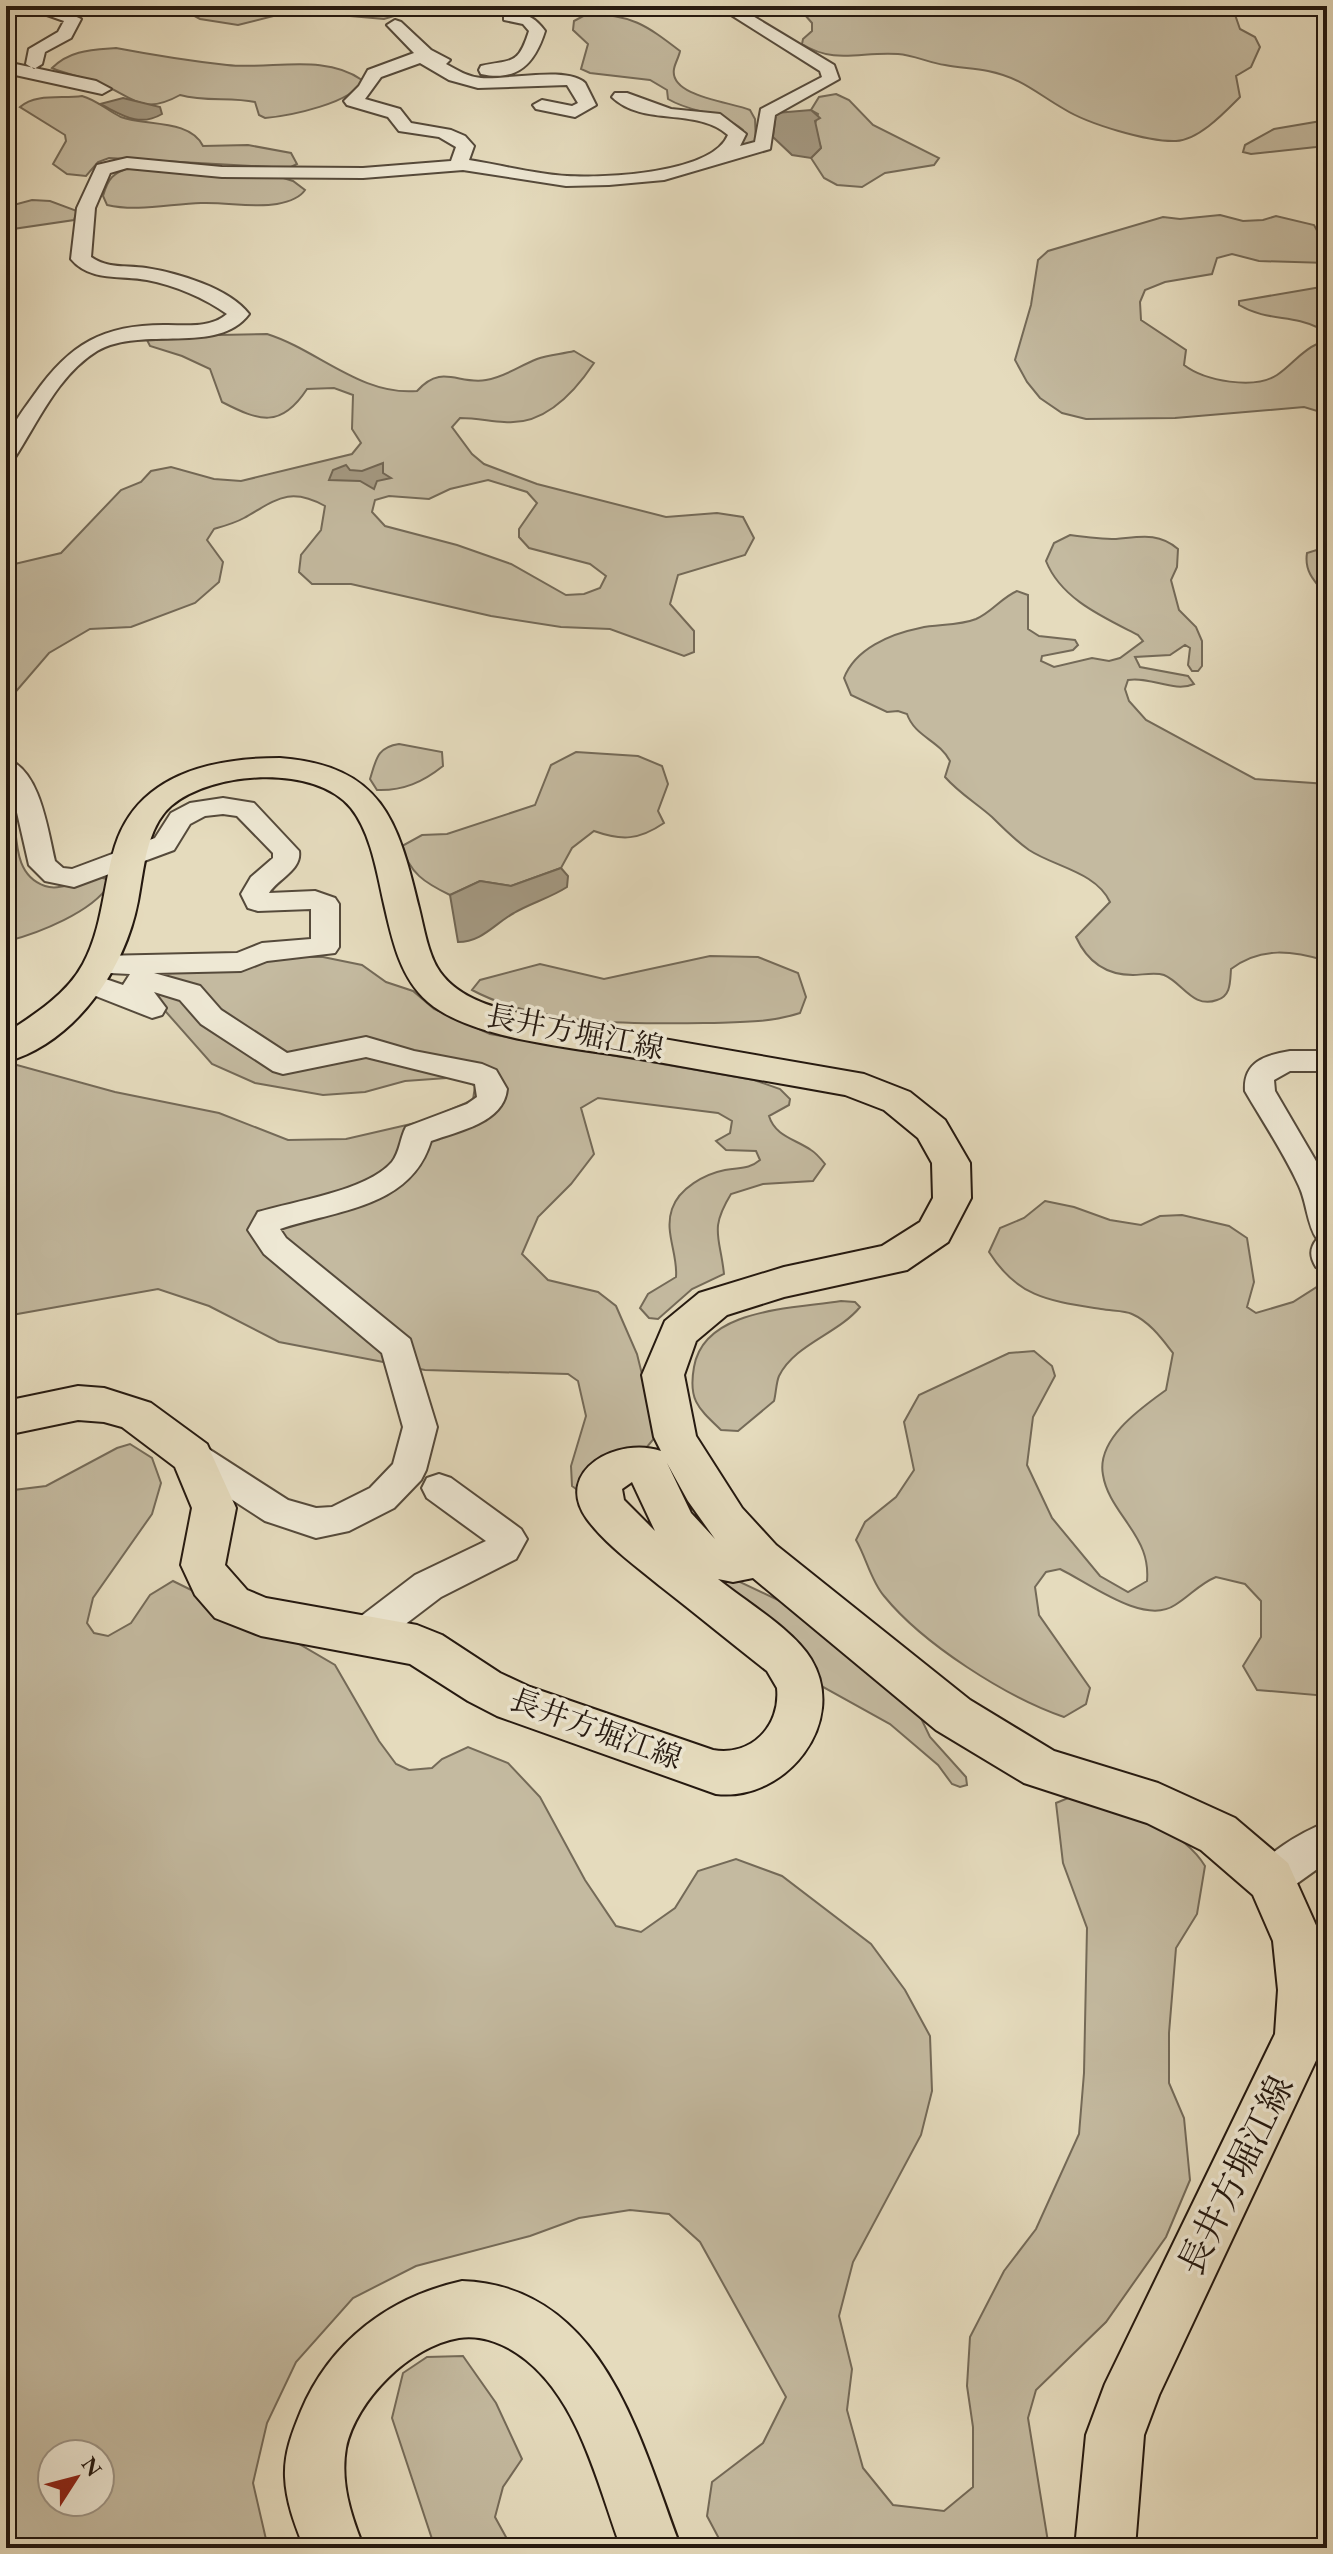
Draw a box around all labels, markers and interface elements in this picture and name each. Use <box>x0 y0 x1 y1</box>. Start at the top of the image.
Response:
street label: 長井方堀江線 <box>483 995 667 1068</box>
street label: 長井方堀江線 <box>505 1679 687 1778</box>
street label: 長井方堀江線 <box>1167 2068 1304 2283</box>
north arrow <box>36 2438 116 2518</box>
text: N <box>75 2451 109 2482</box>

